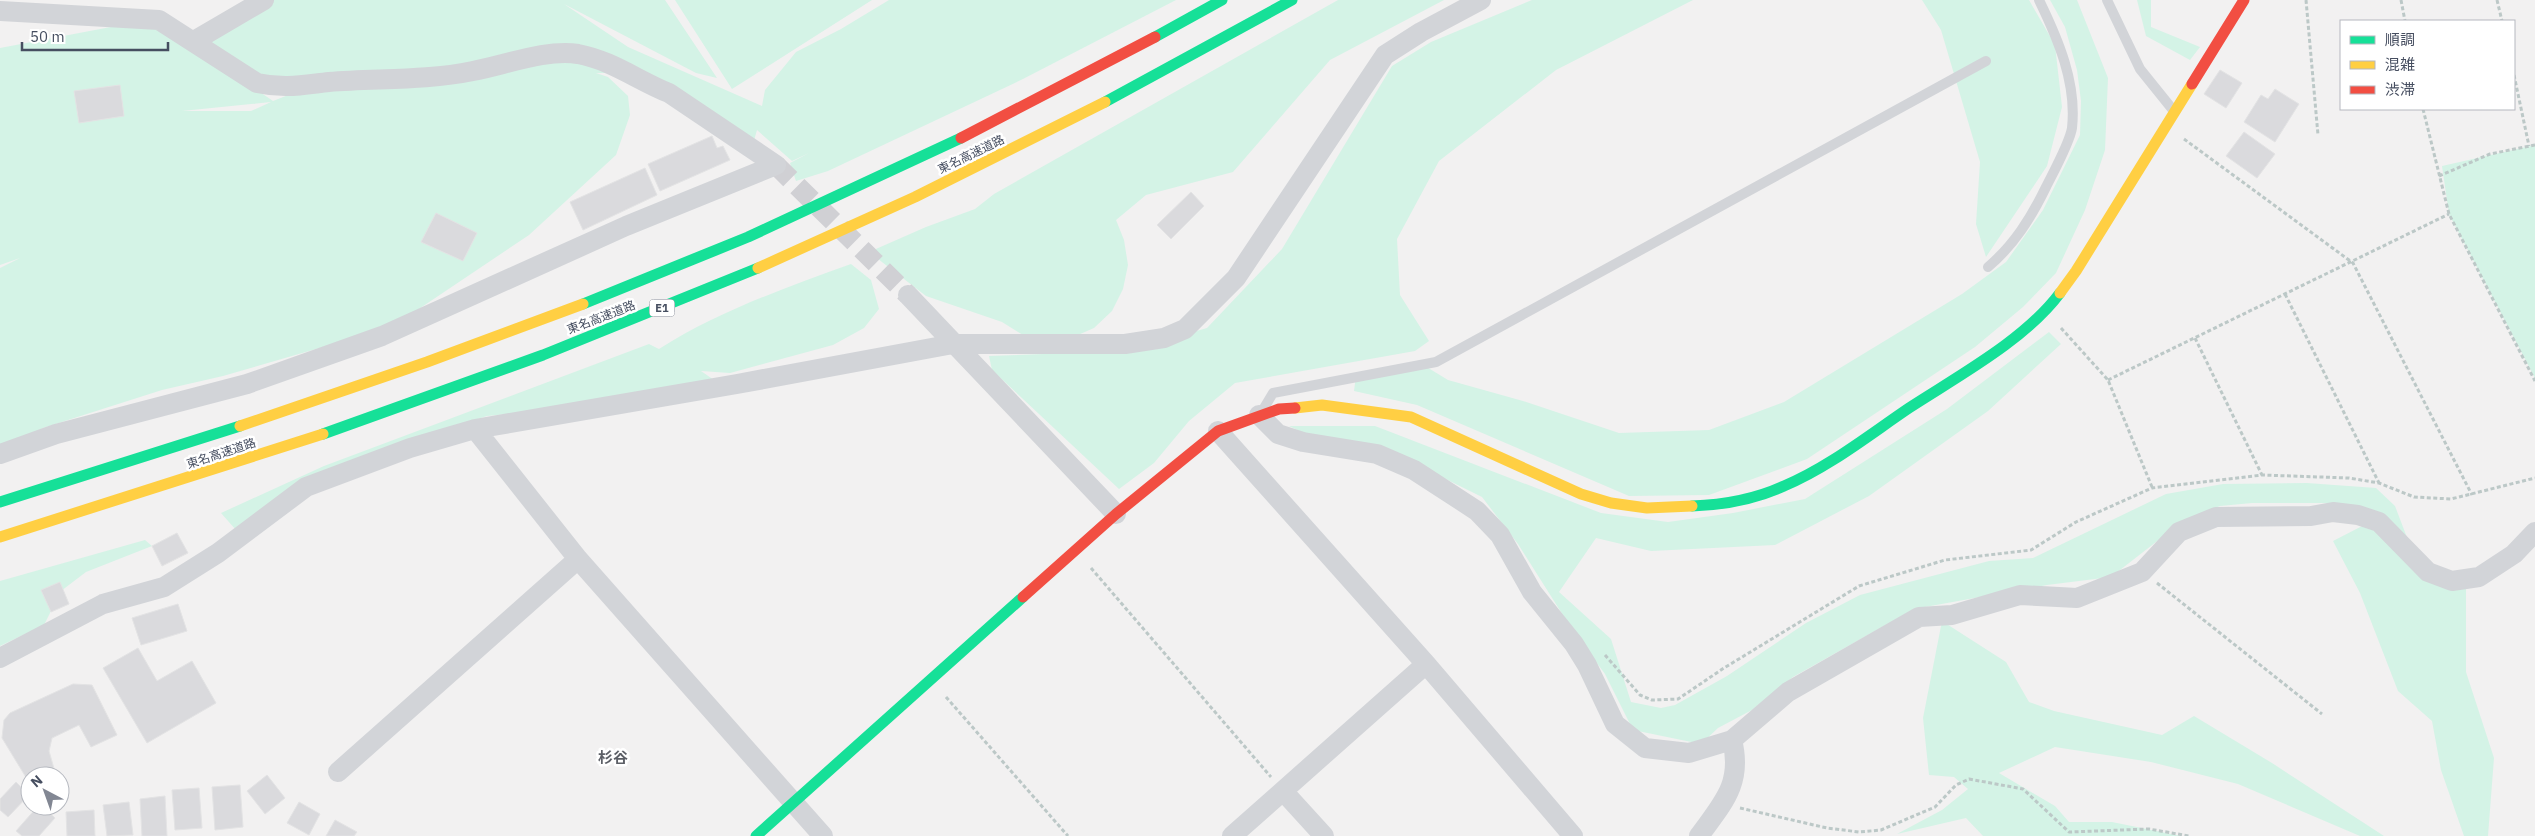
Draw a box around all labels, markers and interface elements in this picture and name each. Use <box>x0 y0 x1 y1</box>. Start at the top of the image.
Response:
scale bar <box>22 20 169 52</box>
legend <box>2340 20 2515 110</box>
text: 50 m <box>30 27 65 46</box>
text: 順調 <box>2385 30 2415 49</box>
text: 混雑 <box>2385 55 2415 74</box>
text: 渋滞 <box>2385 80 2415 99</box>
street label: 東名高速道路 <box>935 131 1007 177</box>
street label: 東名高速道路 <box>565 297 637 337</box>
road number: E1 <box>650 300 674 316</box>
street label: 東名高速道路 <box>184 435 258 471</box>
district label: 杉谷 <box>598 748 628 767</box>
north arrow <box>20 766 70 816</box>
text: N <box>27 771 46 791</box>

